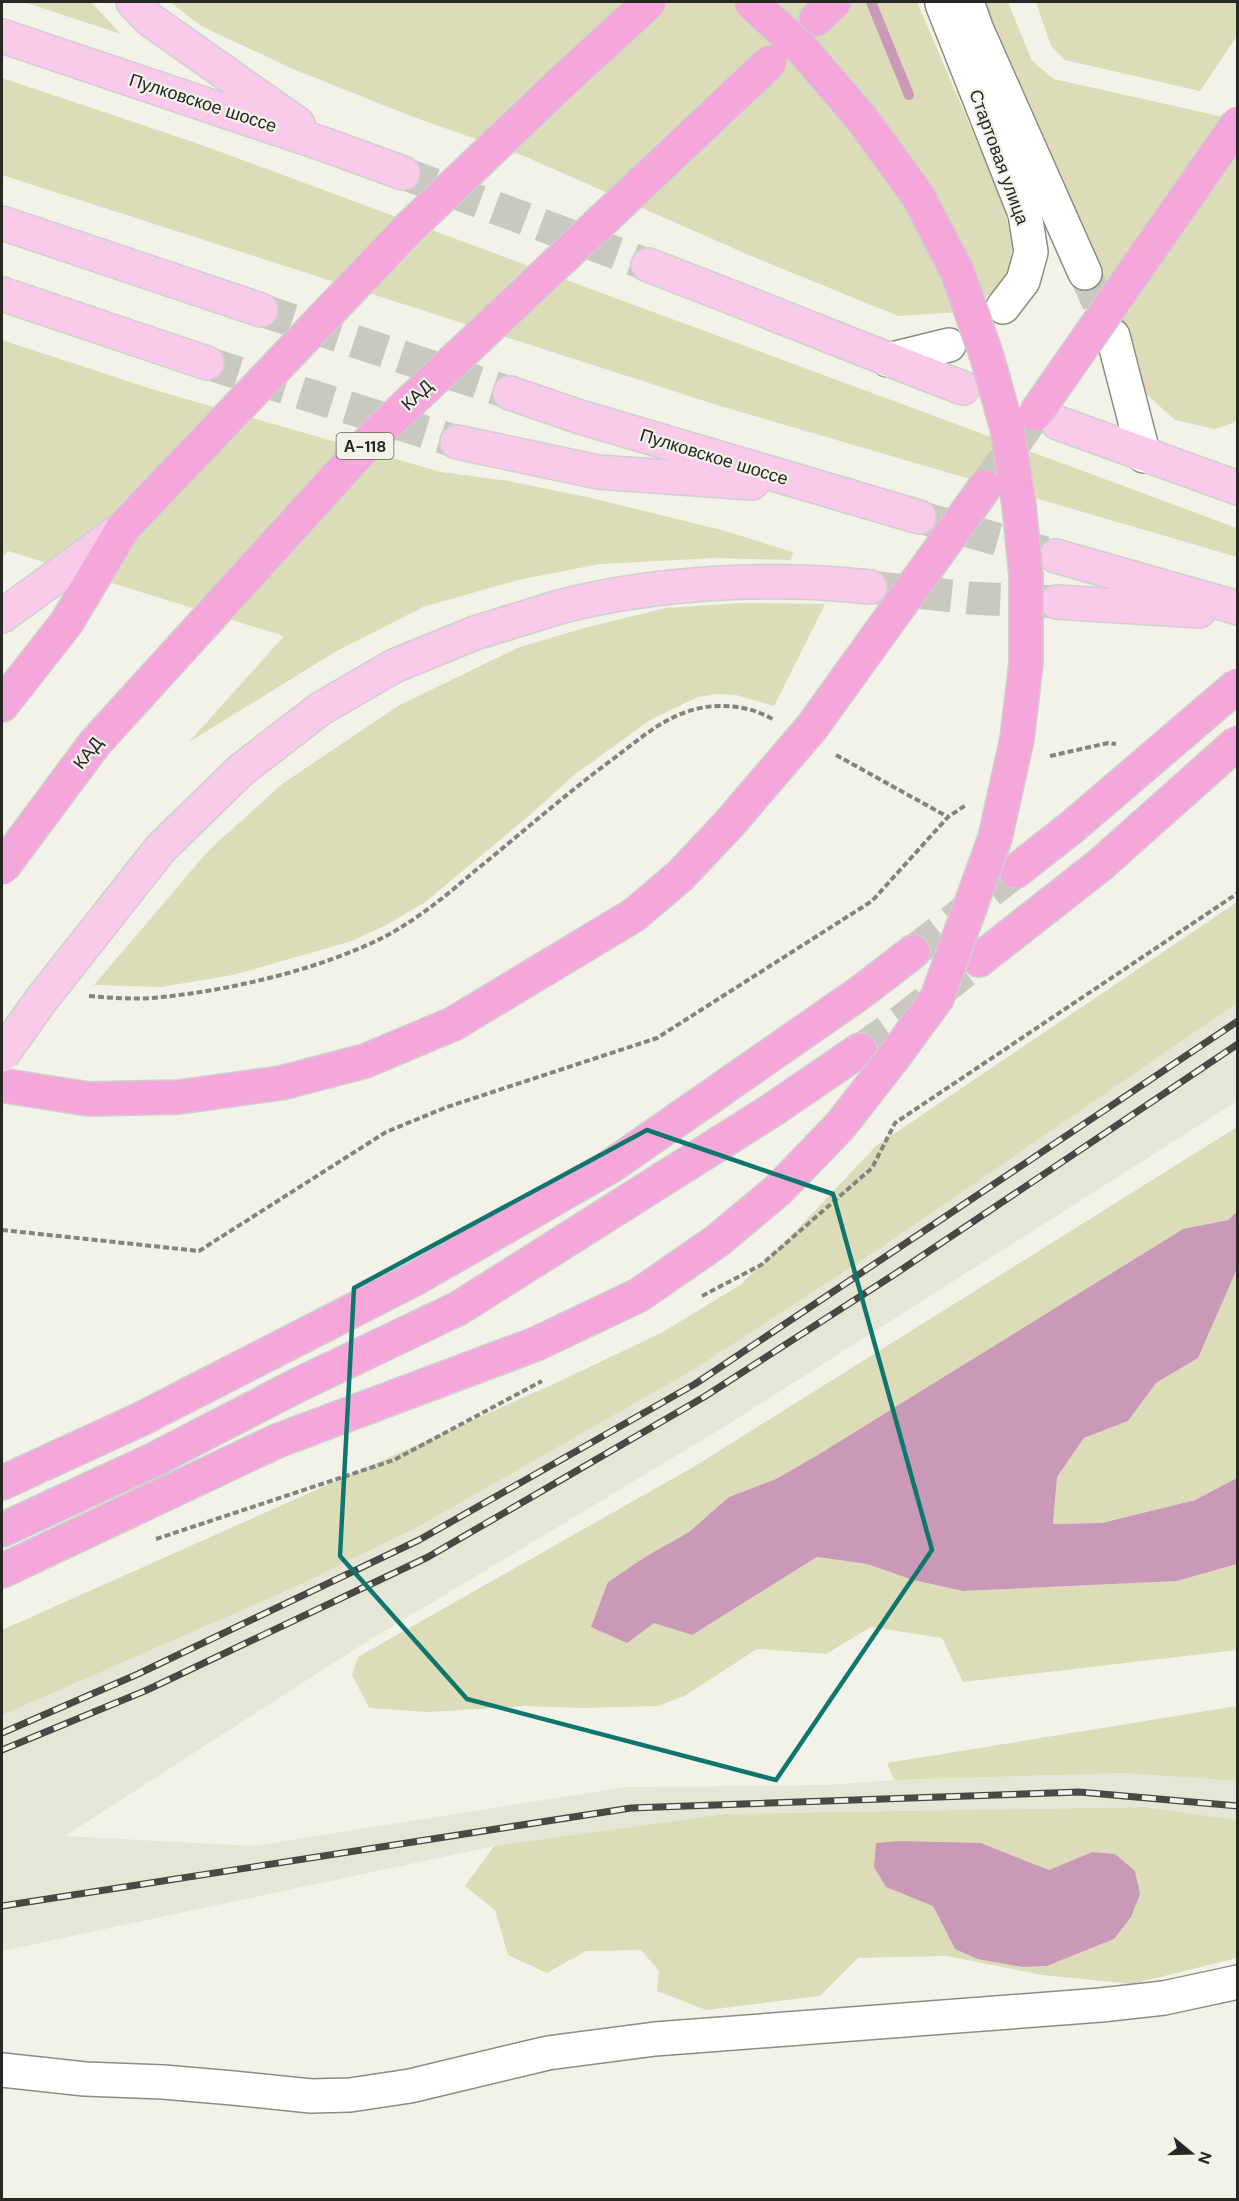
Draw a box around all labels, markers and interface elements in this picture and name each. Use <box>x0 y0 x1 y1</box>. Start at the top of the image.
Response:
street label: Пулковское шоссе <box>126 68 280 138</box>
street label: Стартовая улица <box>963 86 1035 229</box>
street label: КАД <box>396 374 438 416</box>
street label: Пулковское шоссе <box>637 423 791 491</box>
road number: А-118 <box>336 433 394 459</box>
street label: КАД <box>68 732 108 774</box>
north arrow <box>1161 2123 1221 2183</box>
text: N <box>1193 2149 1217 2167</box>

